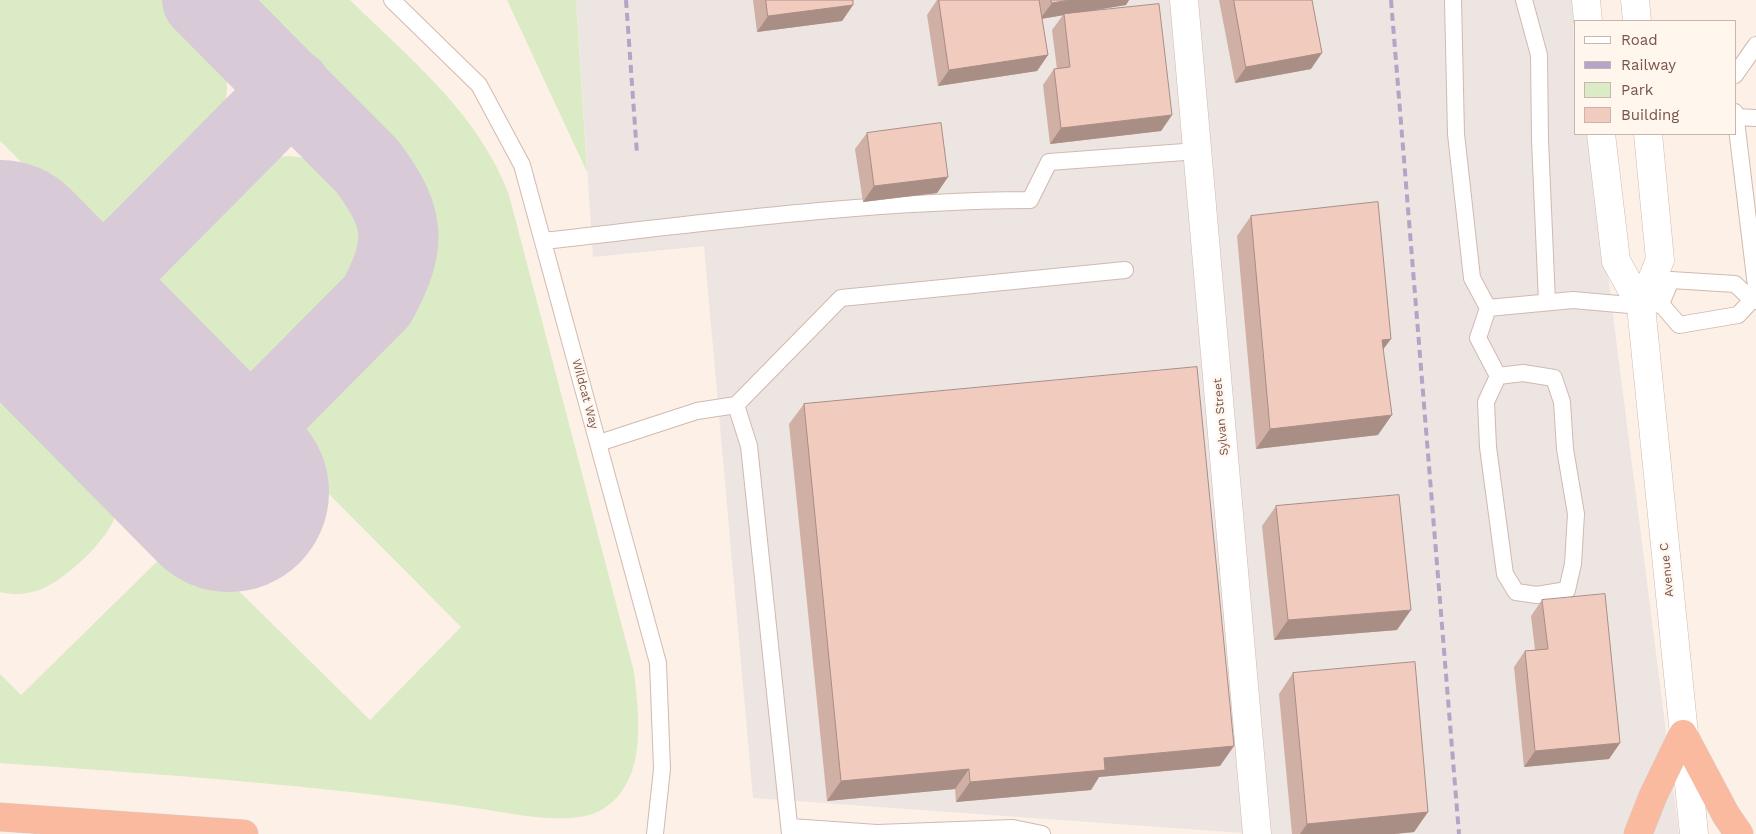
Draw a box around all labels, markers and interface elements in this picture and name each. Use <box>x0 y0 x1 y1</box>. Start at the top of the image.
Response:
legend <box>1574 20 1736 135</box>
text: Road <box>1621 31 1658 49</box>
text: Railway <box>1621 56 1676 74</box>
text: Park <box>1621 81 1653 99</box>
text: Building <box>1621 106 1679 124</box>
street label: Wildcat Way <box>569 357 601 431</box>
street label: Sylvan Street <box>1210 378 1232 456</box>
street label: Avenue C <box>1657 542 1677 598</box>

